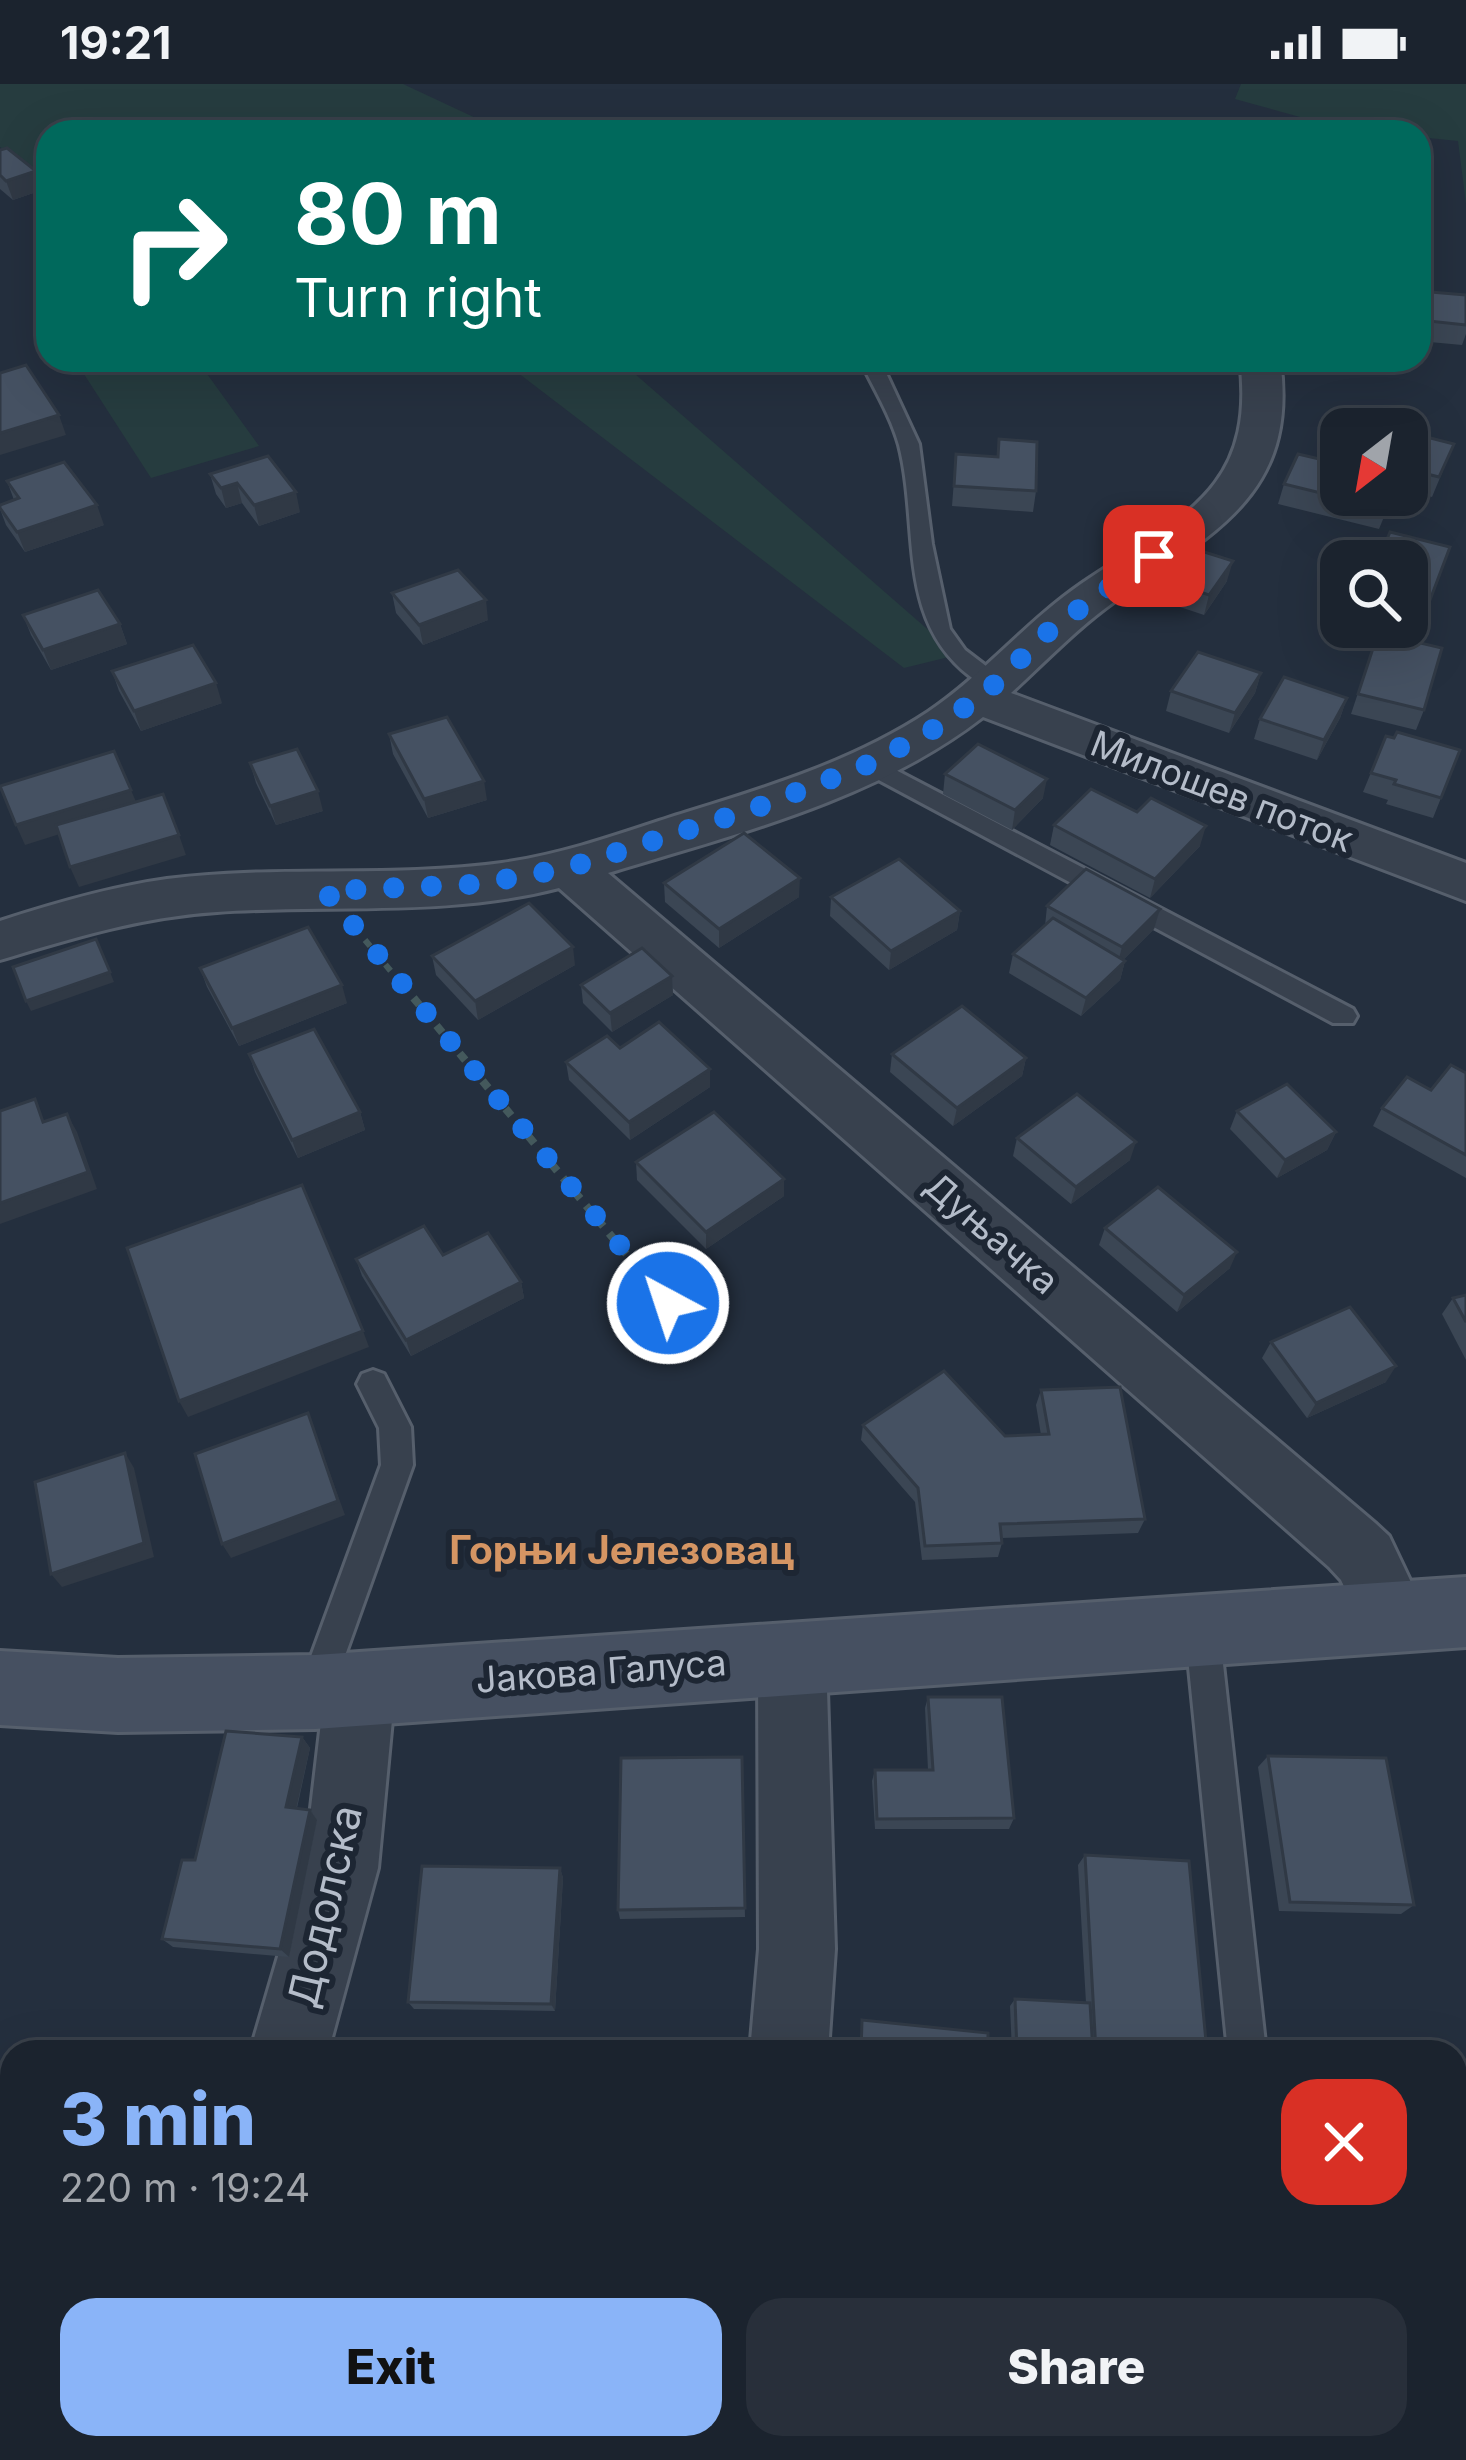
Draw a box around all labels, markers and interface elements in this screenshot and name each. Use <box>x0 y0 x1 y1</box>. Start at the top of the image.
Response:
text: 19:21 <box>60 15 171 70</box>
text: 80 m <box>294 163 502 264</box>
icon: right <box>96 168 252 324</box>
text: Turn right <box>294 265 542 330</box>
north arrow <box>1320 408 1428 516</box>
map controls <box>1320 408 1428 648</box>
pin <box>1103 505 1205 607</box>
icon: arrive <box>1121 523 1187 589</box>
button: search <box>1320 540 1428 648</box>
street label: Милошев поток <box>1085 721 1360 861</box>
street label: Дуњачка <box>916 1163 1068 1303</box>
position arrow <box>605 1240 731 1366</box>
district label: Горњи Јелезовац <box>449 1526 795 1573</box>
street label: Јакова Галуса <box>474 1640 728 1702</box>
street label: Додолска <box>276 1800 372 2012</box>
text: 3 min <box>60 2075 256 2162</box>
button: close <box>1281 2079 1407 2205</box>
text: 220 m · 19:24 <box>60 2164 310 2211</box>
button: Exit <box>60 2298 722 2436</box>
button: Share <box>746 2298 1407 2436</box>

